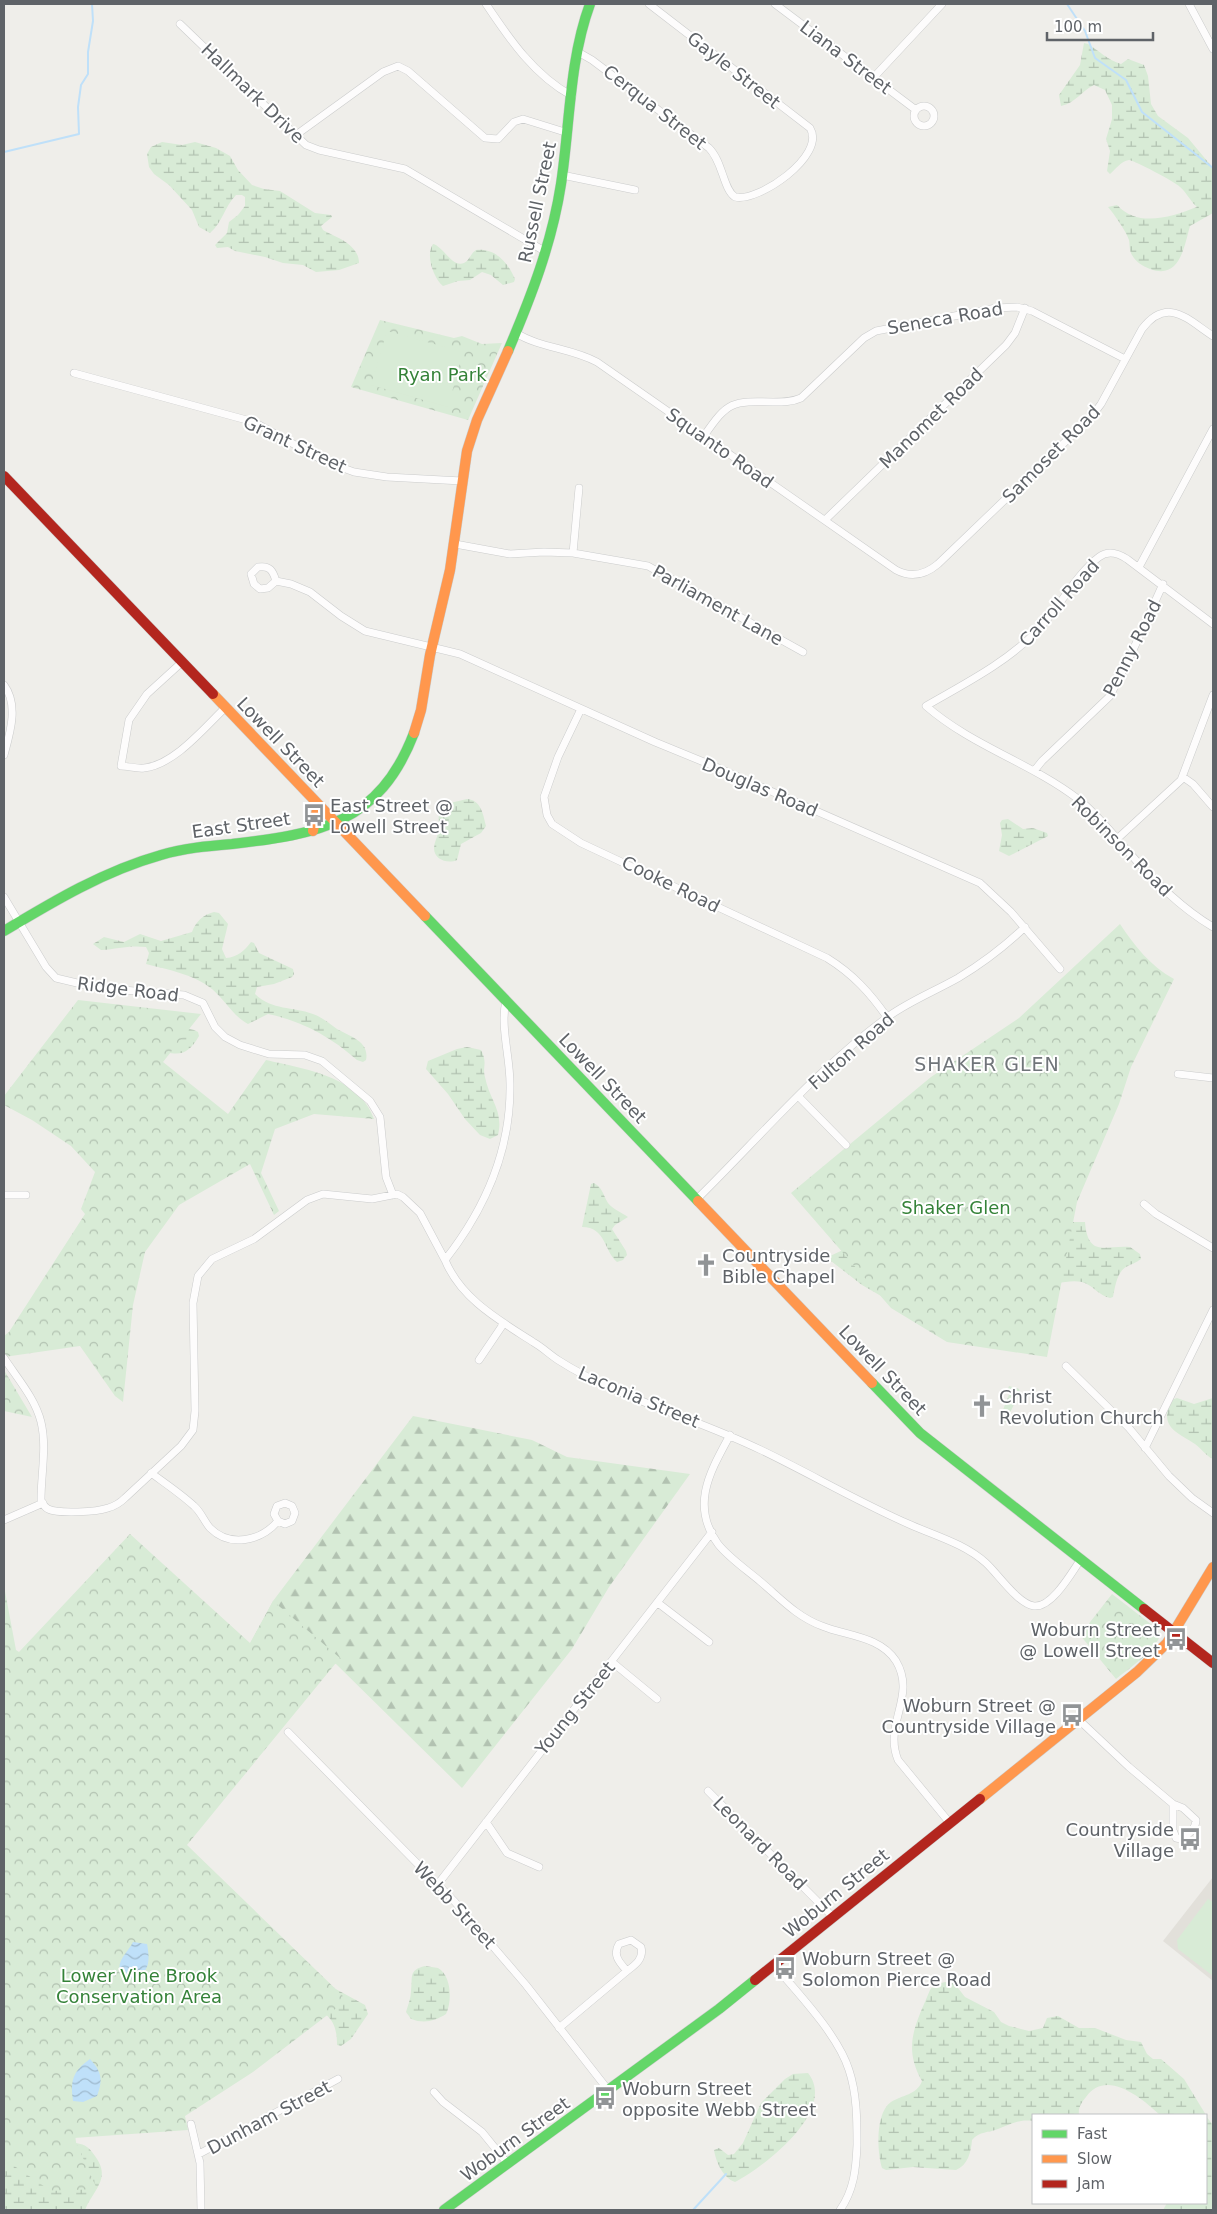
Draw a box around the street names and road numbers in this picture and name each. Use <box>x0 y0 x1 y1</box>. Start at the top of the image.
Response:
street label: Liana Street <box>796 16 896 98</box>
street label: Gayle Street <box>683 27 785 113</box>
street label: Hallmark Drive <box>197 39 309 147</box>
street label: Cerqua Street <box>599 60 711 154</box>
street label: Russell Street <box>514 139 560 265</box>
street label: Seneca Road <box>886 298 1004 338</box>
street label: Manomet Road <box>875 363 987 473</box>
street label: Samoset Road <box>998 401 1104 507</box>
street label: Squanto Road <box>663 403 777 493</box>
street label: Grant Street <box>240 411 350 477</box>
street label: Carroll Road <box>1015 555 1103 651</box>
street label: Parliament Lane <box>649 560 787 650</box>
street label: Penny Road <box>1099 596 1165 700</box>
street label: Lowell Street <box>233 693 329 791</box>
street label: Douglas Road <box>699 753 821 821</box>
street label: Robinson Road <box>1067 791 1177 901</box>
street label: East Street <box>190 808 292 842</box>
street label: Cooke Road <box>619 851 723 917</box>
street label: Ridge Road <box>76 972 180 1006</box>
street label: Fulton Road <box>804 1008 898 1094</box>
street label: Lowell Street <box>555 1029 651 1127</box>
street label: Lowell Street <box>835 1321 931 1419</box>
street label: Laconia Street <box>575 1362 703 1432</box>
street label: Young Street <box>530 1657 619 1760</box>
street label: Leonard Road <box>709 1792 811 1894</box>
street label: Woburn Street <box>779 1844 893 1942</box>
street label: Webb Street <box>409 1857 501 1953</box>
street label: Dunham Street <box>204 2076 334 2158</box>
street label: Woburn Street <box>456 2092 574 2186</box>

